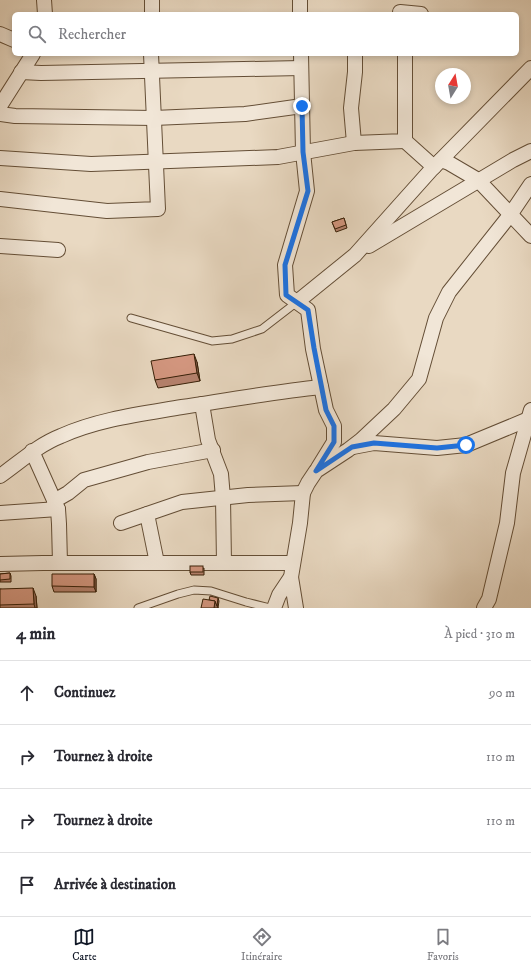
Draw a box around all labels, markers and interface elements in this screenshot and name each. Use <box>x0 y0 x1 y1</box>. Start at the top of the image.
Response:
search box <box>12 12 519 56</box>
icon: search <box>26 23 48 45</box>
text: Rechercher <box>58 25 126 44</box>
north arrow <box>435 68 471 104</box>
route end <box>293 97 311 115</box>
route start <box>457 436 475 454</box>
text: 4 min <box>16 623 55 645</box>
text: À pied · 310 m <box>444 626 515 642</box>
icon: ahead <box>16 682 38 704</box>
text: Continuez <box>54 683 115 702</box>
text: 90 m <box>489 685 515 701</box>
icon: right <box>16 746 38 768</box>
text: Tournez à droite <box>54 747 152 766</box>
text: 110 m <box>486 749 515 765</box>
icon: right <box>16 810 38 832</box>
text: Tournez à droite <box>54 811 152 830</box>
text: 110 m <box>486 813 515 829</box>
icon: arrive <box>16 874 38 896</box>
text: Arrivée à destination <box>54 875 176 894</box>
tab: Carte <box>72 926 96 964</box>
tab: Itinéraire <box>241 926 282 964</box>
tab: Favoris <box>427 926 459 964</box>

